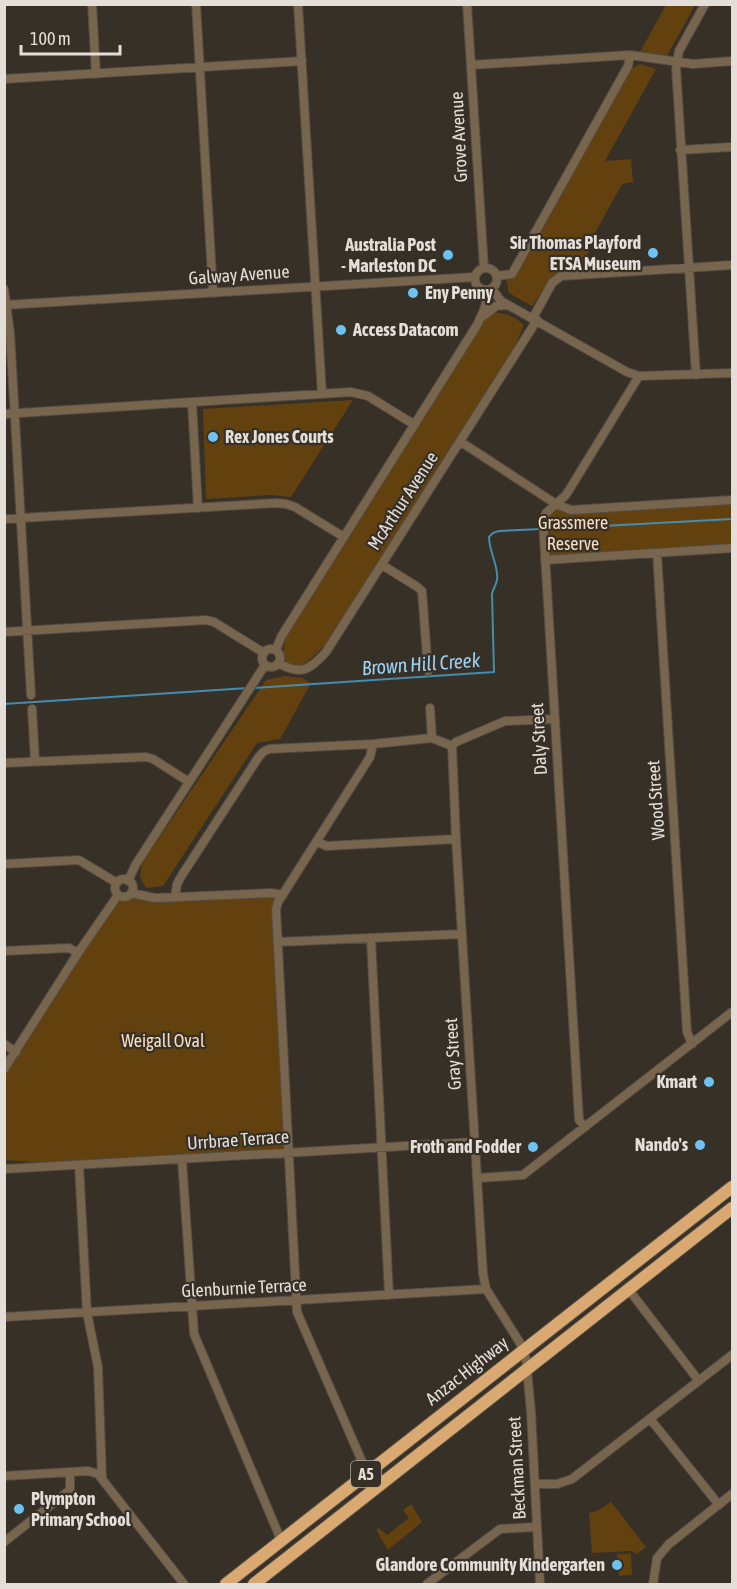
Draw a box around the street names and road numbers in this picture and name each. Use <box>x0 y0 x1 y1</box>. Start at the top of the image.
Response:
street label: Grove Avenue <box>446 91 471 183</box>
street label: Galway Avenue <box>188 260 290 289</box>
street label: McArthur Avenue <box>363 448 442 554</box>
street label: Daly Street <box>526 702 551 776</box>
street label: Wood Street <box>642 759 669 841</box>
street label: Gray Street <box>440 1017 465 1091</box>
street label: Urrbrae Terrace <box>186 1125 290 1154</box>
street label: Glenburnie Terrace <box>181 1274 307 1301</box>
street label: Anzac Highway <box>421 1332 512 1409</box>
street label: Beckman Street <box>503 1416 530 1520</box>
road number: A5 <box>351 1461 381 1487</box>

